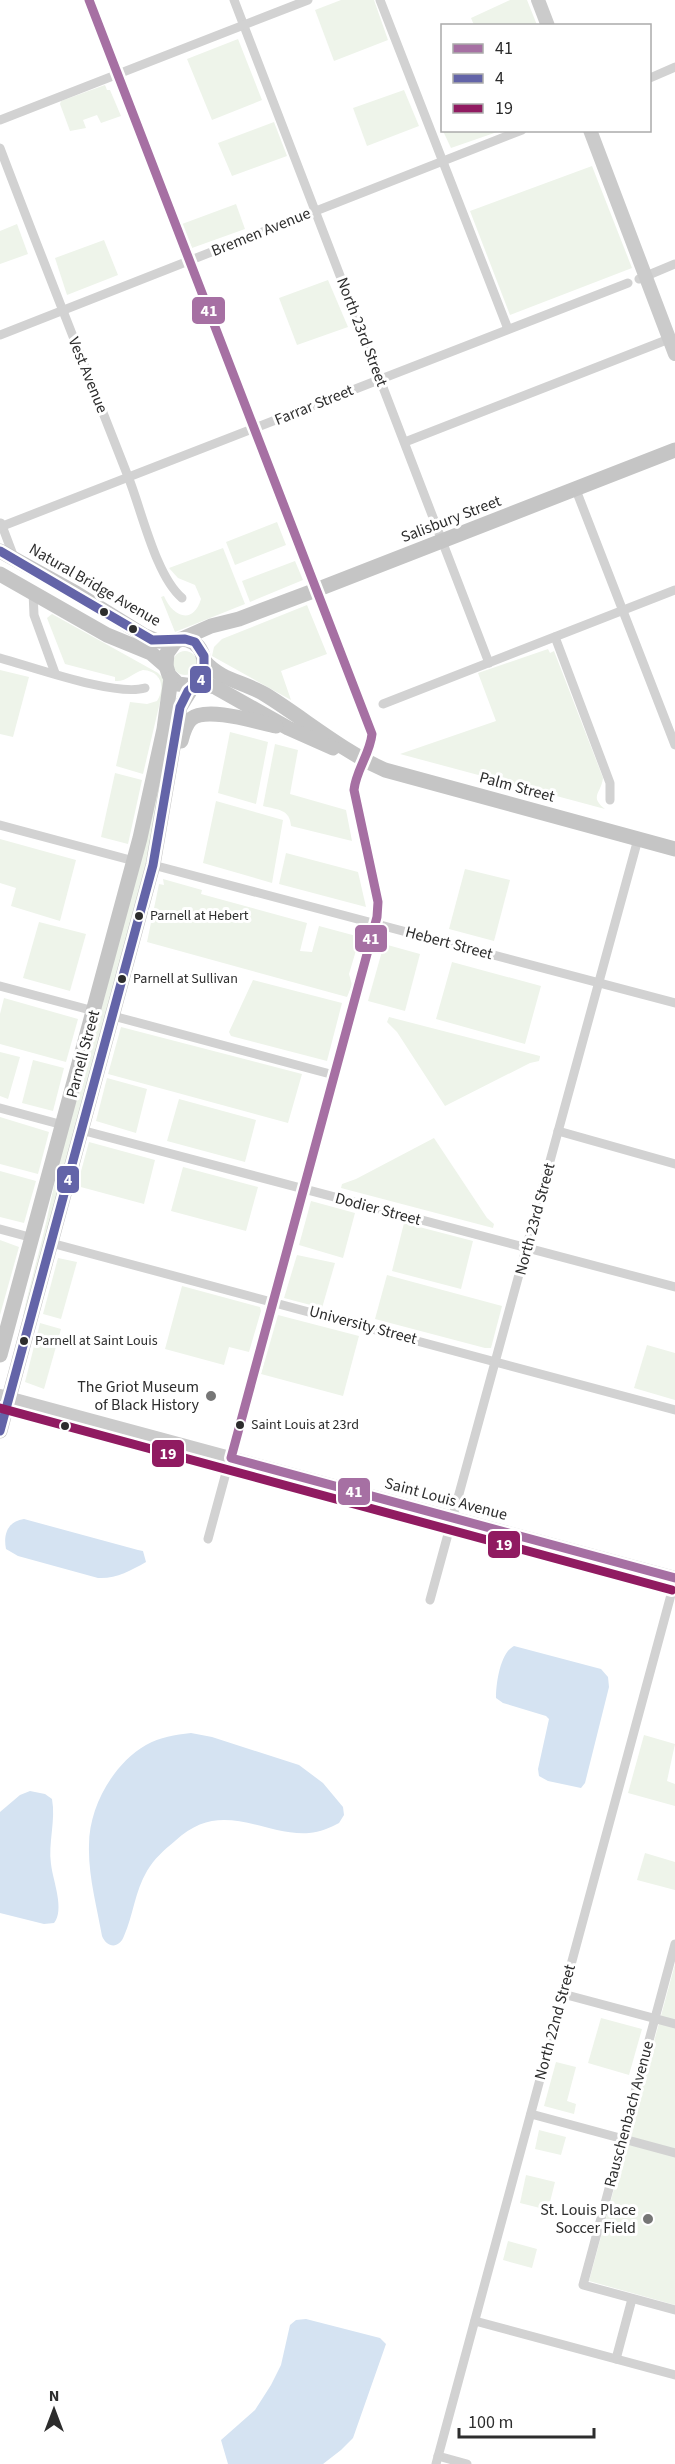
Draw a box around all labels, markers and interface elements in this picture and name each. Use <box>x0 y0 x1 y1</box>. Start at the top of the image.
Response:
legend <box>441 24 651 132</box>
text: 41 <box>495 36 513 61</box>
text: 4 <box>495 66 504 91</box>
text: 19 <box>495 96 513 121</box>
street label: Bremen Avenue <box>208 202 314 262</box>
street label: North 23rd Street <box>331 274 393 390</box>
line badge: 41 <box>191 296 226 325</box>
text: 41 <box>201 300 217 322</box>
street label: Vest Avenue <box>63 334 113 416</box>
street label: Farrar Street <box>271 379 357 431</box>
street label: Salisbury Street <box>398 490 505 548</box>
street label: Natural Bridge Avenue <box>25 538 165 632</box>
unlabelled marker <box>98 606 110 618</box>
unlabelled marker <box>127 623 139 635</box>
line badge: 4 <box>189 665 212 694</box>
text: 4 <box>197 669 206 691</box>
street label: Palm Street <box>477 766 558 808</box>
place label: Parnell at Hebert <box>150 906 249 926</box>
marker: Parnell at Hebert <box>133 910 145 922</box>
street label: Hebert Street <box>403 921 496 965</box>
line badge: 41 <box>354 924 388 953</box>
text: 41 <box>363 928 379 950</box>
place label: Parnell at Sullivan <box>133 969 238 989</box>
marker: Parnell at Sullivan <box>116 973 128 985</box>
street label: Parnell Street <box>61 1007 105 1100</box>
street label: North 23rd Street <box>509 1160 561 1278</box>
line badge: 4 <box>56 1165 80 1194</box>
text: 4 <box>64 1169 73 1191</box>
street label: Dodier Street <box>333 1187 424 1231</box>
street label: University Street <box>307 1300 420 1350</box>
place label: Parnell at Saint Louis <box>35 1331 158 1351</box>
marker: Parnell at Saint Louis <box>18 1335 30 1347</box>
place label: The Griot Museum of Black History <box>77 1376 200 1416</box>
marker: The Griot Museum of Black History <box>204 1389 218 1403</box>
place label: Saint Louis at 23rd <box>251 1415 359 1435</box>
marker: Saint Louis at 23rd <box>234 1419 246 1431</box>
unlabelled marker <box>59 1420 71 1432</box>
line badge: 19 <box>151 1439 185 1468</box>
text: 19 <box>160 1443 176 1465</box>
street label: Saint Louis Avenue <box>382 1472 510 1526</box>
line badge: 41 <box>337 1477 371 1506</box>
text: 41 <box>346 1481 362 1503</box>
line badge: 19 <box>487 1530 521 1559</box>
text: 19 <box>496 1534 512 1556</box>
street label: North 22nd Street <box>529 1961 581 2082</box>
street label: Rauschenbach Avenue <box>599 2038 659 2189</box>
place label: St. Louis Place Soccer Field <box>540 2199 636 2239</box>
marker: St. Louis Place Soccer Field <box>641 2212 655 2226</box>
north arrow <box>24 2380 84 2440</box>
text: N <box>49 2385 59 2407</box>
scale bar <box>459 2401 594 2439</box>
text: 100 m <box>468 2410 513 2435</box>

